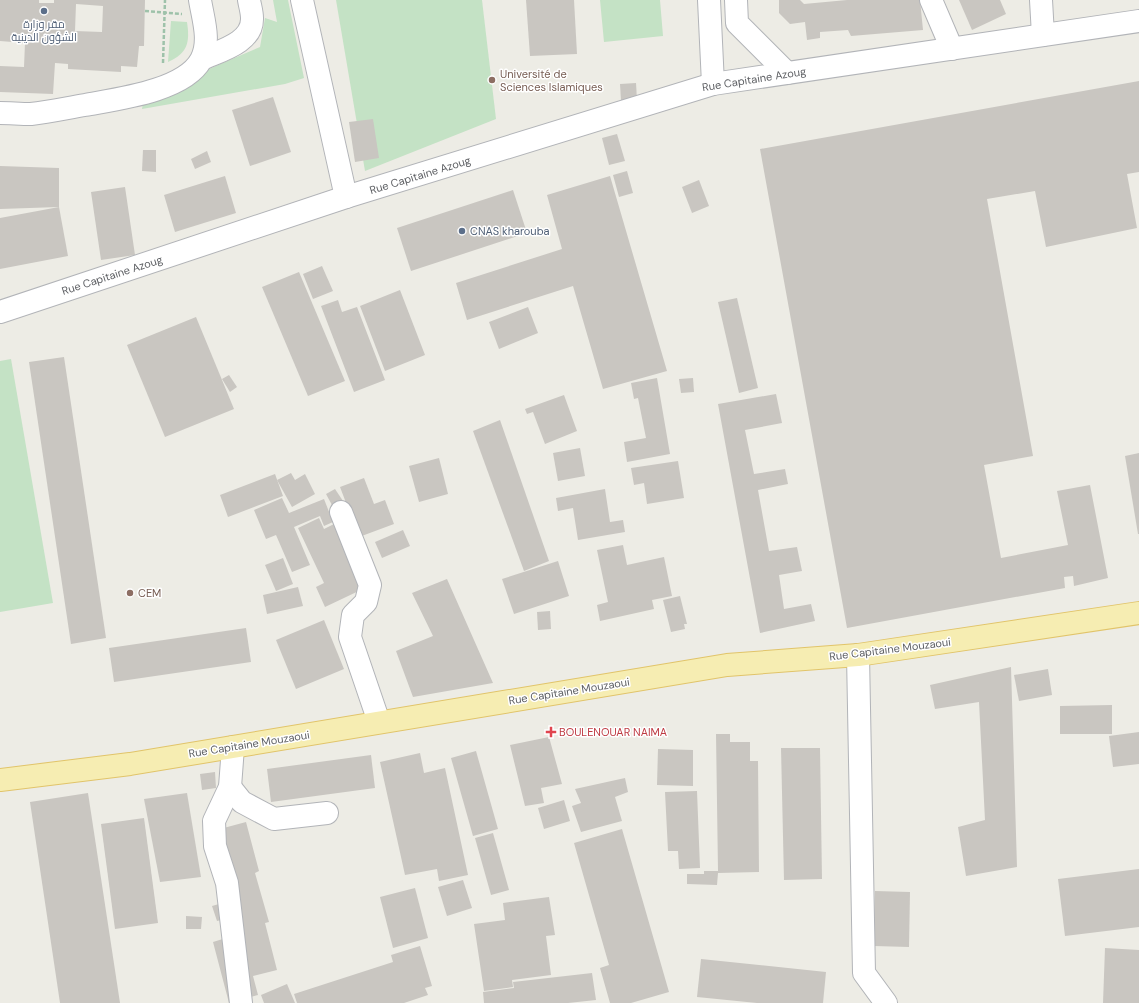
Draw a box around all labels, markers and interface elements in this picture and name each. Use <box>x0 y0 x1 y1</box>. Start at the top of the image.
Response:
marker: مقر وزارة الشؤون الدينية <box>39 6 49 16</box>
place label: مقر وزارة الشؤون الدينية <box>11 17 77 44</box>
street label: Rue Capitaine Azoug <box>701 64 807 94</box>
place label: Université de Sciences Islamiques <box>500 67 603 94</box>
marker: Université de Sciences Islamiques <box>487 75 497 85</box>
street label: Rue Capitaine Azoug <box>368 153 472 197</box>
place label: CNAS kharouba <box>470 224 550 238</box>
marker: CNAS kharouba <box>457 226 467 236</box>
street label: Rue Capitaine Azoug <box>60 252 164 298</box>
place label: CEM <box>138 586 161 600</box>
marker: CEM <box>125 588 135 598</box>
street label: Rue Capitaine Mouzaoui <box>828 635 952 663</box>
street label: Rue Capitaine Mouzaoui <box>507 675 631 707</box>
place label: BOULENOUAR NAIMA <box>559 725 667 739</box>
marker: BOULENOUAR NAIMA <box>546 727 556 737</box>
street label: Rue Capitaine Mouzaoui <box>187 728 311 760</box>

